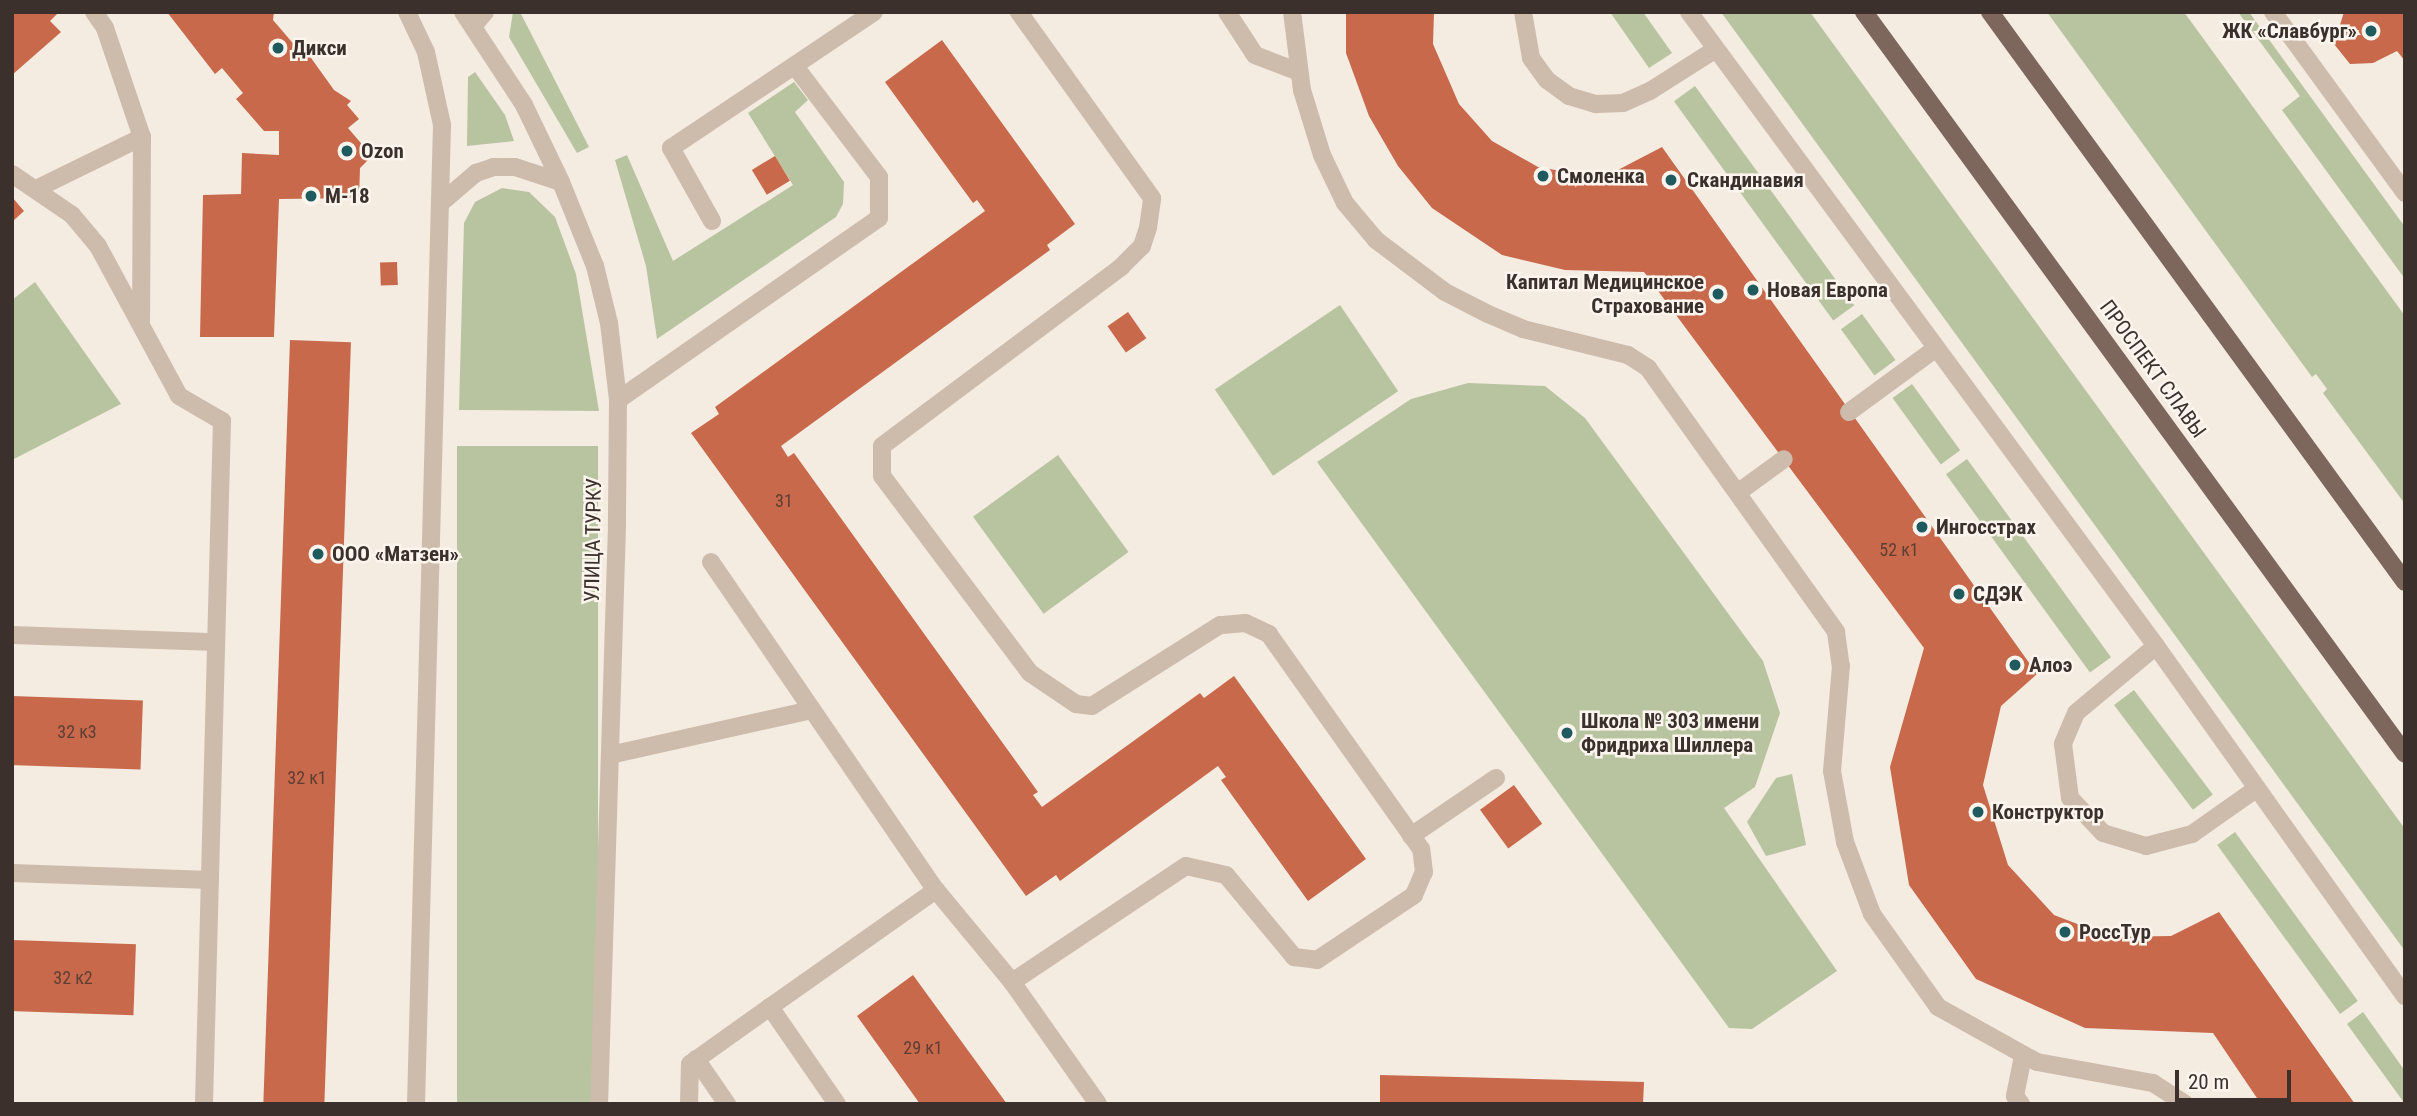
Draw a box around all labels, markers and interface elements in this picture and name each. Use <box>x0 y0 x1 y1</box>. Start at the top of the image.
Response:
place label: ЖК «Славбург» <box>2222 18 2357 44</box>
marker: ЖК «Славбург» <box>2363 23 2379 39</box>
place label: Дикси <box>292 35 347 61</box>
marker: Дикси <box>270 40 286 56</box>
place label: Ozon <box>361 138 404 164</box>
marker: Ozon <box>339 143 355 159</box>
place label: Смоленка <box>1557 163 1645 189</box>
place label: Скандинавия <box>1687 167 1804 193</box>
marker: Смоленка <box>1535 168 1551 184</box>
marker: Скандинавия <box>1661 170 1681 190</box>
place label: M-18 <box>325 183 370 209</box>
marker: M-18 <box>303 188 319 204</box>
place label: Капитал Медицинское Страхование <box>1506 269 1704 319</box>
place label: Новая Европа <box>1767 277 1888 303</box>
marker: Новая Европа <box>1745 282 1761 298</box>
marker: Капитал Медицинское Страхование <box>1710 286 1726 302</box>
street label: ПРОСПЕКТ СЛАВЫ <box>2094 295 2212 443</box>
street label: УЛИЦА ТУРКУ <box>579 477 607 603</box>
house number: 31 <box>775 490 793 512</box>
place label: Ингосстрах <box>1936 514 2036 540</box>
marker: Ингосстрах <box>1914 519 1930 535</box>
house number: 52 к1 <box>1879 539 1919 561</box>
place label: ООО «Матзен» <box>332 541 459 567</box>
marker: ООО «Матзен» <box>310 546 326 562</box>
place label: СДЭК <box>1973 581 2022 607</box>
marker: СДЭК <box>1951 586 1967 602</box>
place label: Алоэ <box>2029 652 2072 678</box>
marker: Алоэ <box>2007 657 2023 673</box>
place label: Школа № 303 имени Фридриха Шиллера <box>1581 708 1759 758</box>
house number: 32 к3 <box>57 721 97 743</box>
marker: Школа № 303 имени Фридриха Шиллера <box>1559 725 1575 741</box>
house number: 32 к1 <box>287 767 327 789</box>
place label: Конструктор <box>1992 799 2104 825</box>
marker: Конструктор <box>1970 804 1986 820</box>
place label: РоссТур <box>2079 919 2151 945</box>
marker: РоссТур <box>2057 924 2073 940</box>
house number: 32 к2 <box>53 967 93 989</box>
house number: 29 к1 <box>903 1037 943 1059</box>
scale bar <box>2179 1056 2294 1100</box>
text: 20 m <box>2188 1070 2229 1094</box>

